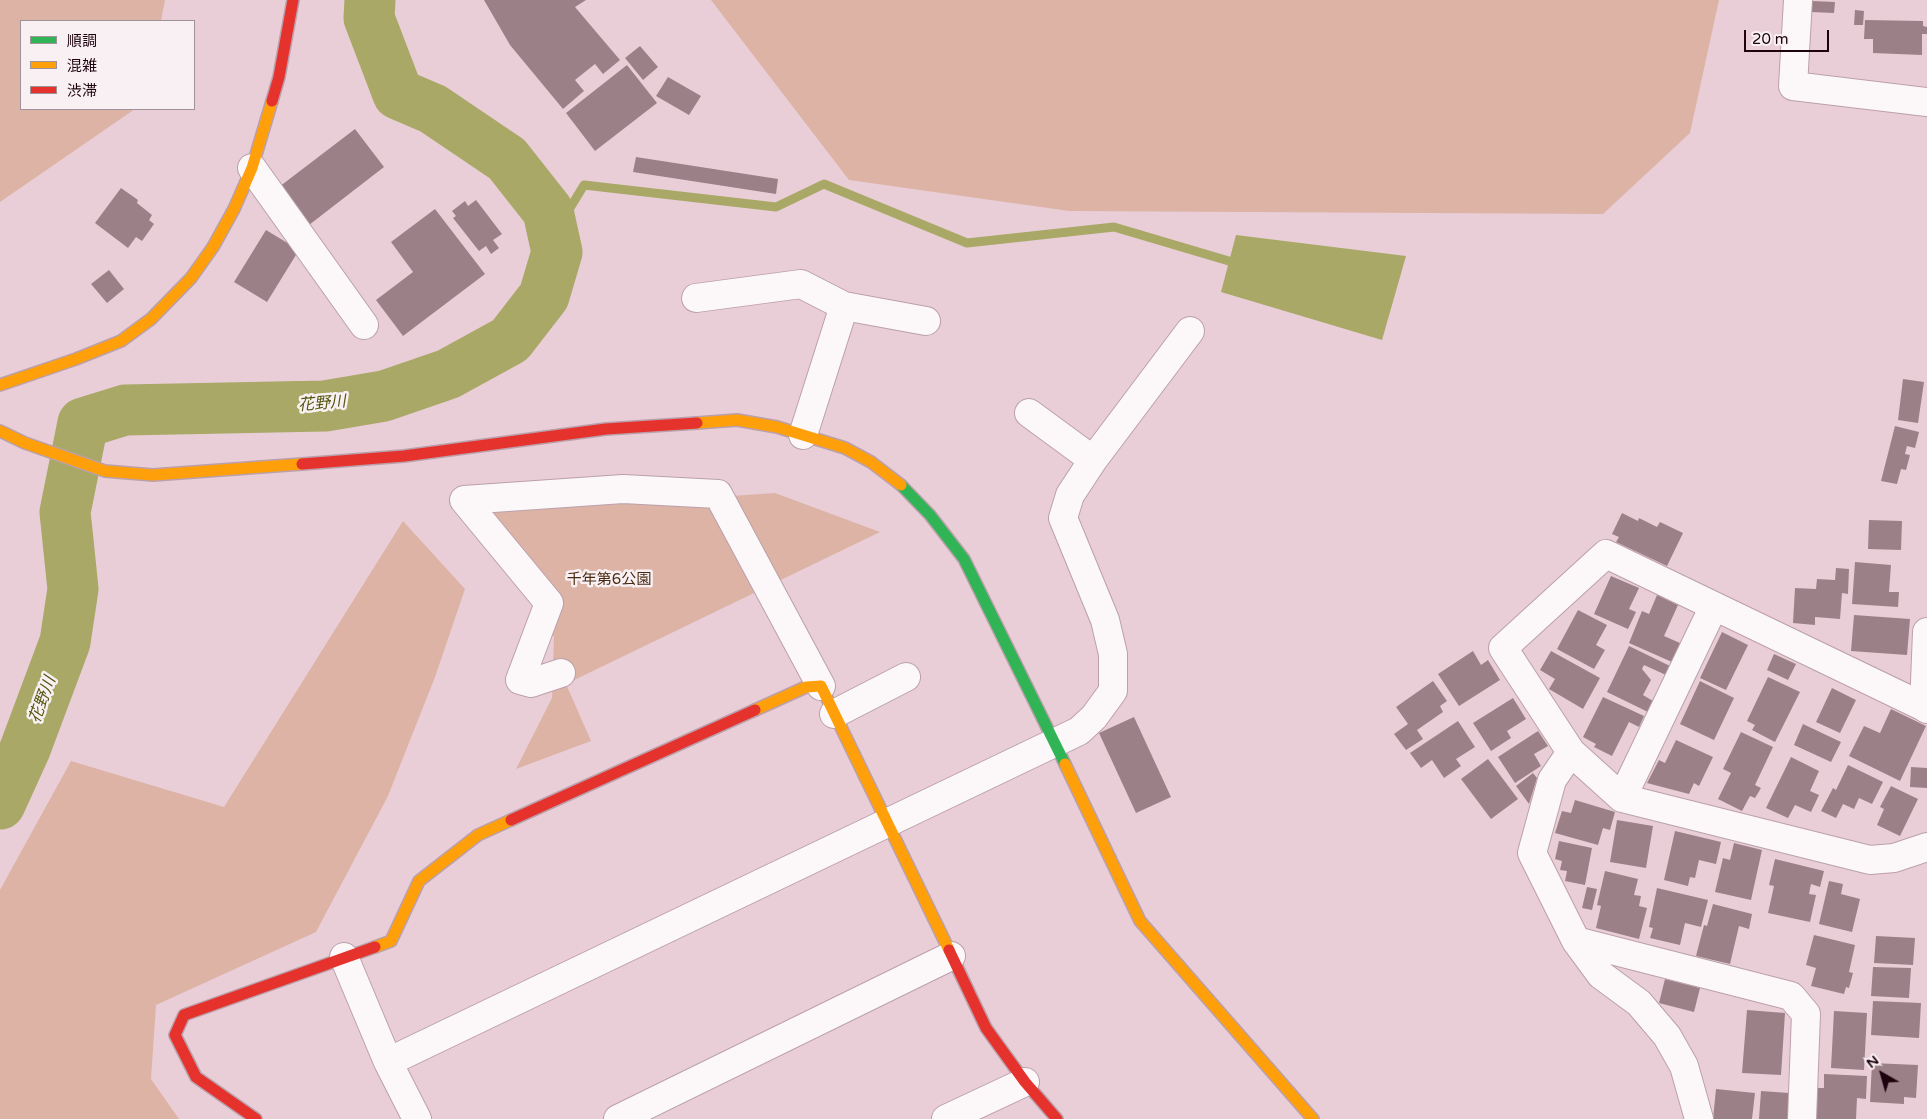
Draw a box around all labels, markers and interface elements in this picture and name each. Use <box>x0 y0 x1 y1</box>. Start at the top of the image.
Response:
legend <box>20 20 195 110</box>
scale bar <box>1747 20 1832 52</box>
text: 20 m <box>1752 30 1789 48</box>
text: 順調 <box>67 32 97 50</box>
text: 混雑 <box>67 57 97 75</box>
text: 渋滞 <box>67 82 97 100</box>
water label: 花野川 <box>297 392 347 416</box>
park label: 千年第6公園 <box>567 571 651 589</box>
water label: 花野川 <box>26 674 60 726</box>
north arrow <box>1857 1049 1907 1099</box>
text: N <box>1863 1052 1882 1072</box>

